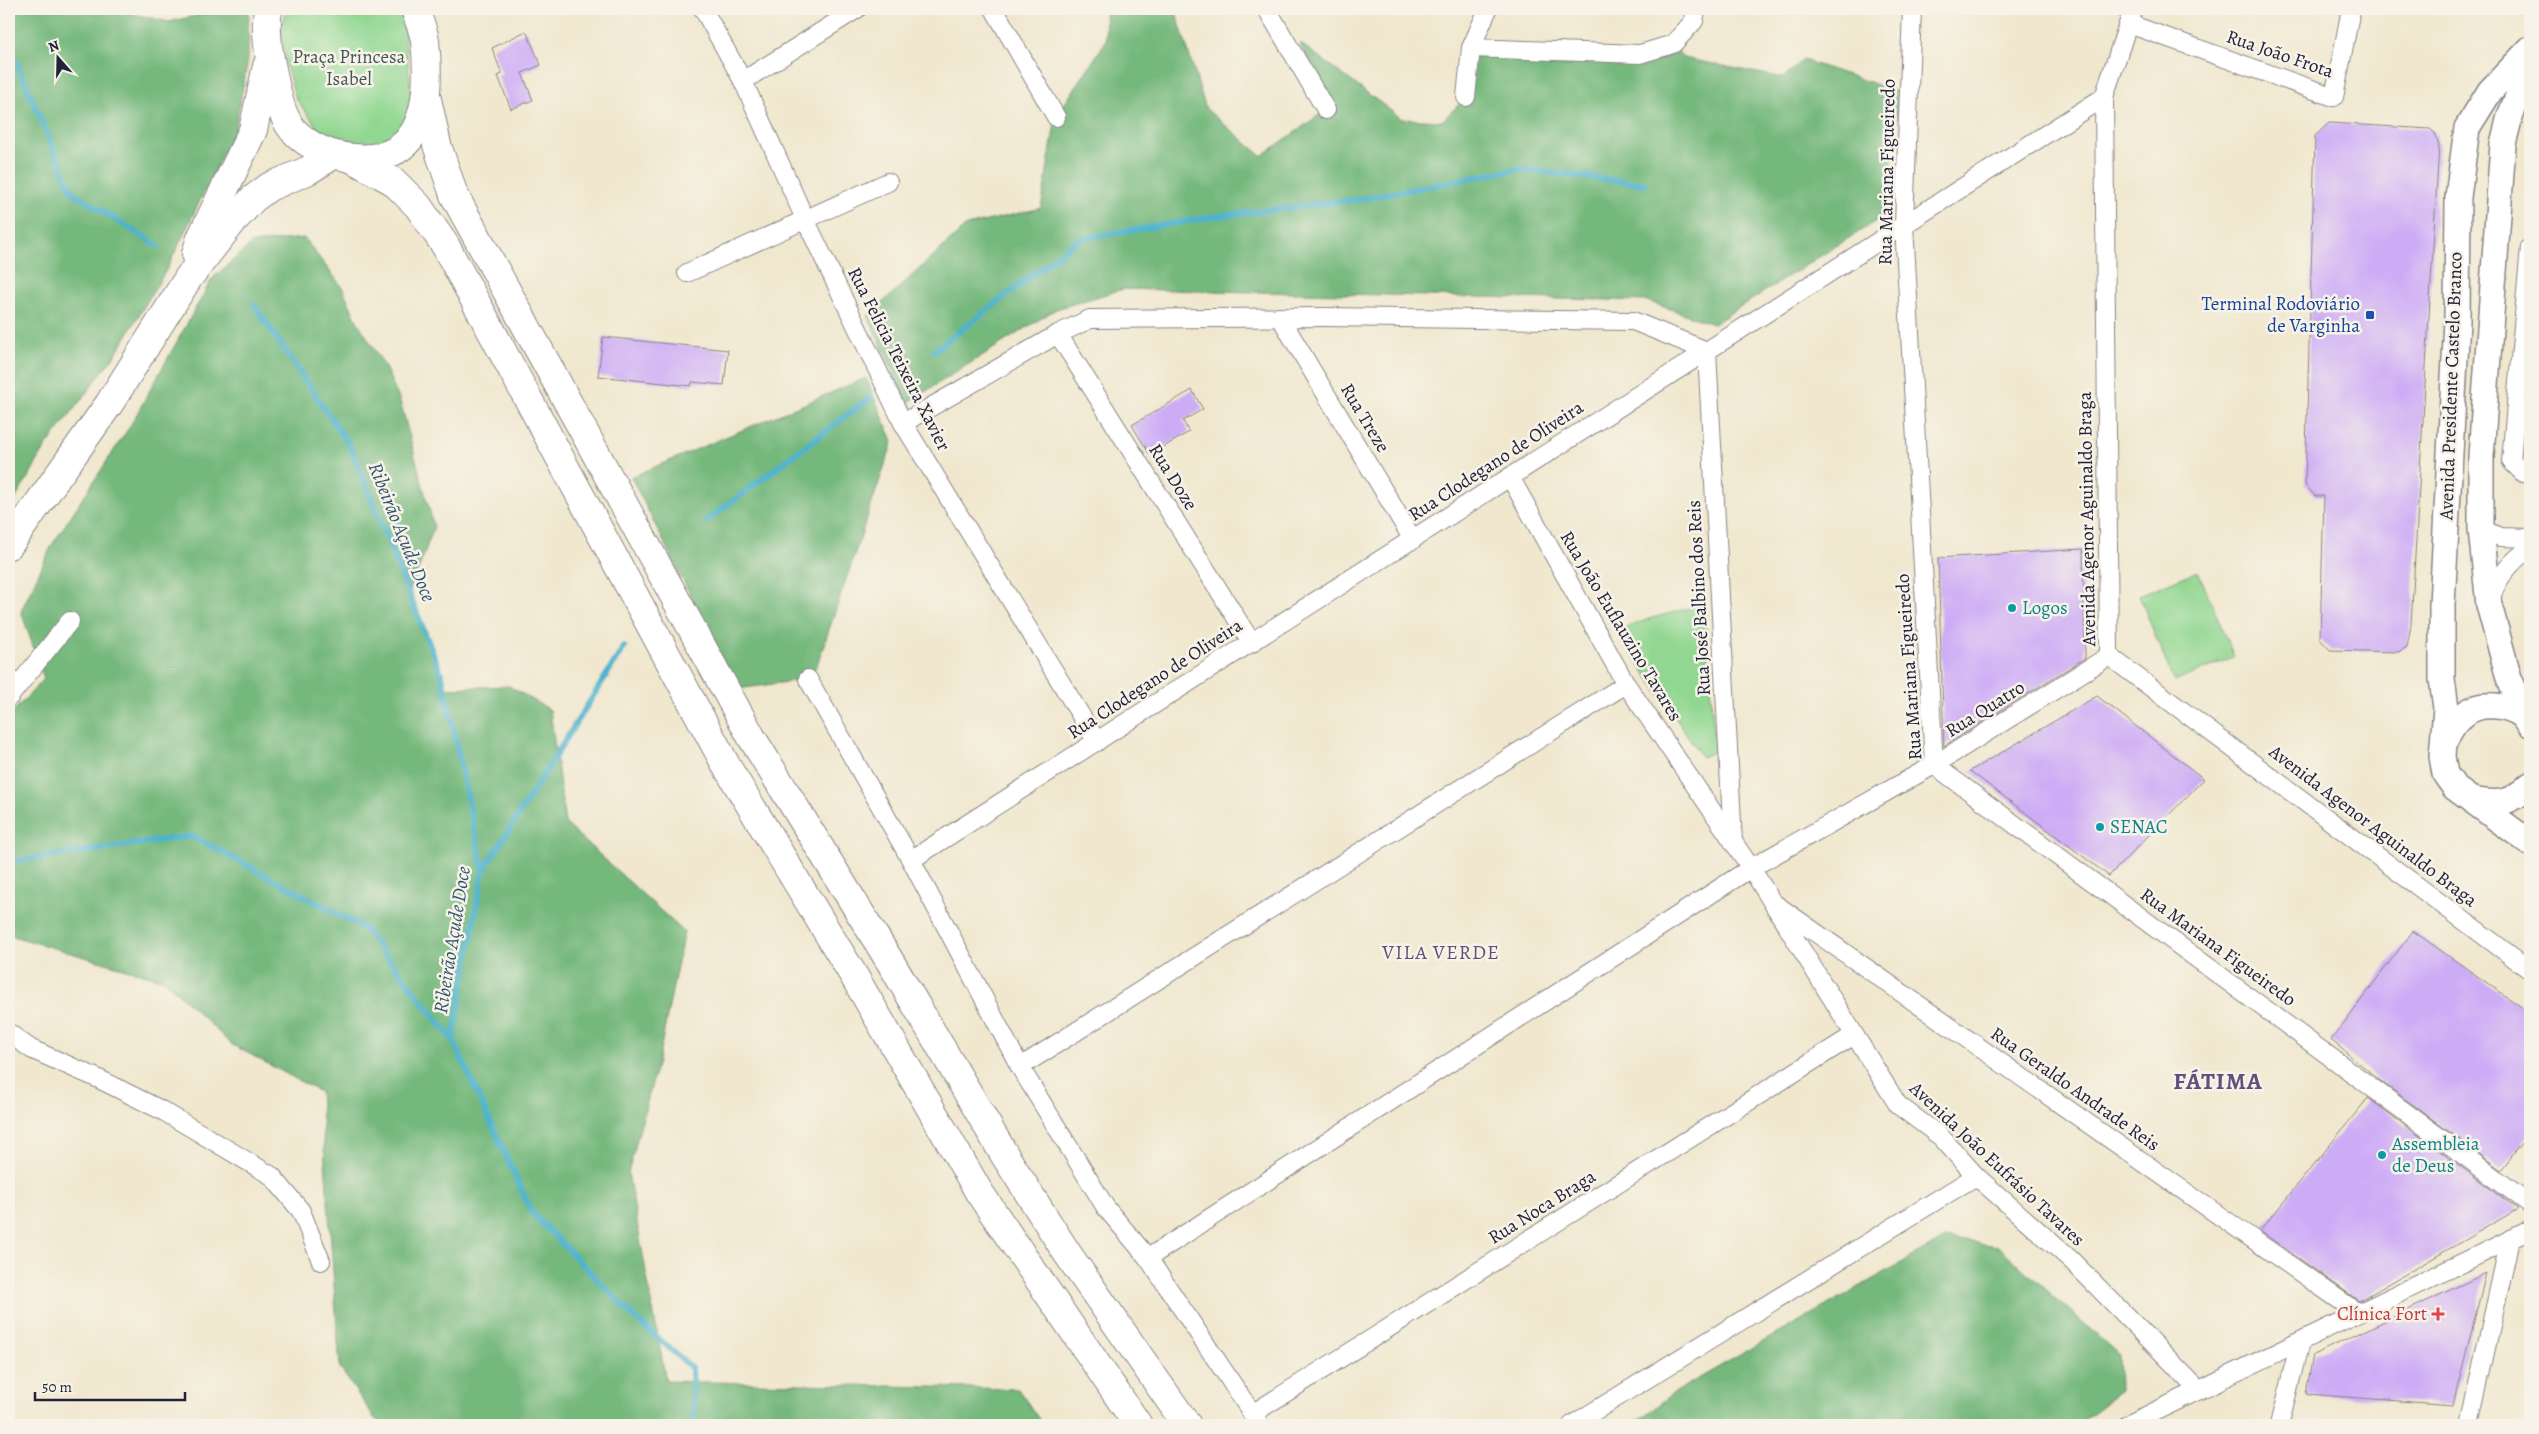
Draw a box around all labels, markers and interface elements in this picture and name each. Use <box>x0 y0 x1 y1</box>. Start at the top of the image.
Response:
street label: Rua João Frota <box>2223 23 2337 85</box>
north arrow <box>32 32 82 82</box>
text: N <box>46 36 62 57</box>
park label: Praça Princesa Isabel <box>293 44 406 92</box>
street label: Rua Mariana Figueiredo <box>1872 78 1902 266</box>
street label: Avenida Presidente Castelo Branco <box>2433 251 2469 522</box>
street label: Rua Felicia Teixeira Xavier <box>841 263 957 455</box>
place label: Terminal Rodoviário de Varginha <box>2202 291 2360 339</box>
marker: Terminal Rodoviário de Varginha <box>2364 309 2376 321</box>
street label: Rua Treze <box>1334 378 1396 458</box>
street label: Avenida Agenor Aguinaldo Braga <box>2072 391 2102 648</box>
street label: Rua Clodegano de Oliveira <box>1403 395 1589 527</box>
street label: Rua Doze <box>1142 439 1204 515</box>
water label: Ribeirão Açude Doce <box>362 458 442 606</box>
street label: Rua José Balbino dos Reis <box>1681 500 1717 696</box>
street label: Rua João Euflauzino Tavares <box>1554 526 1688 726</box>
street label: Rua Mariana Figueiredo <box>1890 573 1928 761</box>
place label: Logos <box>2022 595 2068 621</box>
marker: Logos <box>2006 602 2018 614</box>
street label: Rua Clodegano de Oliveira <box>1062 613 1248 745</box>
street label: Rua Quatro <box>1940 674 2030 744</box>
street label: Avenida Agenor Aguinaldo Braga <box>2263 738 2483 913</box>
place label: SENAC <box>2110 814 2168 840</box>
marker: SENAC <box>2094 821 2106 833</box>
water label: Ribeirão Açude Doce <box>427 865 477 1015</box>
street label: Rua Mariana Figueiredo <box>2135 882 2301 1012</box>
district label: VILA VERDE <box>1381 939 1500 966</box>
street label: Rua Geraldo Andrade Reis <box>1985 1021 2165 1157</box>
district label: FÁTIMA <box>2173 1065 2263 1097</box>
street label: Avenida João Eufrásio Tavares <box>1903 1075 2090 1252</box>
place label: Assembleia de Deus <box>2391 1131 2480 1179</box>
marker: Assembleia de Deus <box>2376 1149 2388 1161</box>
street label: Rua Noca Braga <box>1483 1163 1601 1250</box>
place label: Clínica Fort <box>2337 1301 2427 1327</box>
marker: Clínica Fort <box>2431 1307 2445 1321</box>
scale bar <box>35 1369 185 1401</box>
text: 50 m <box>42 1377 72 1397</box>

